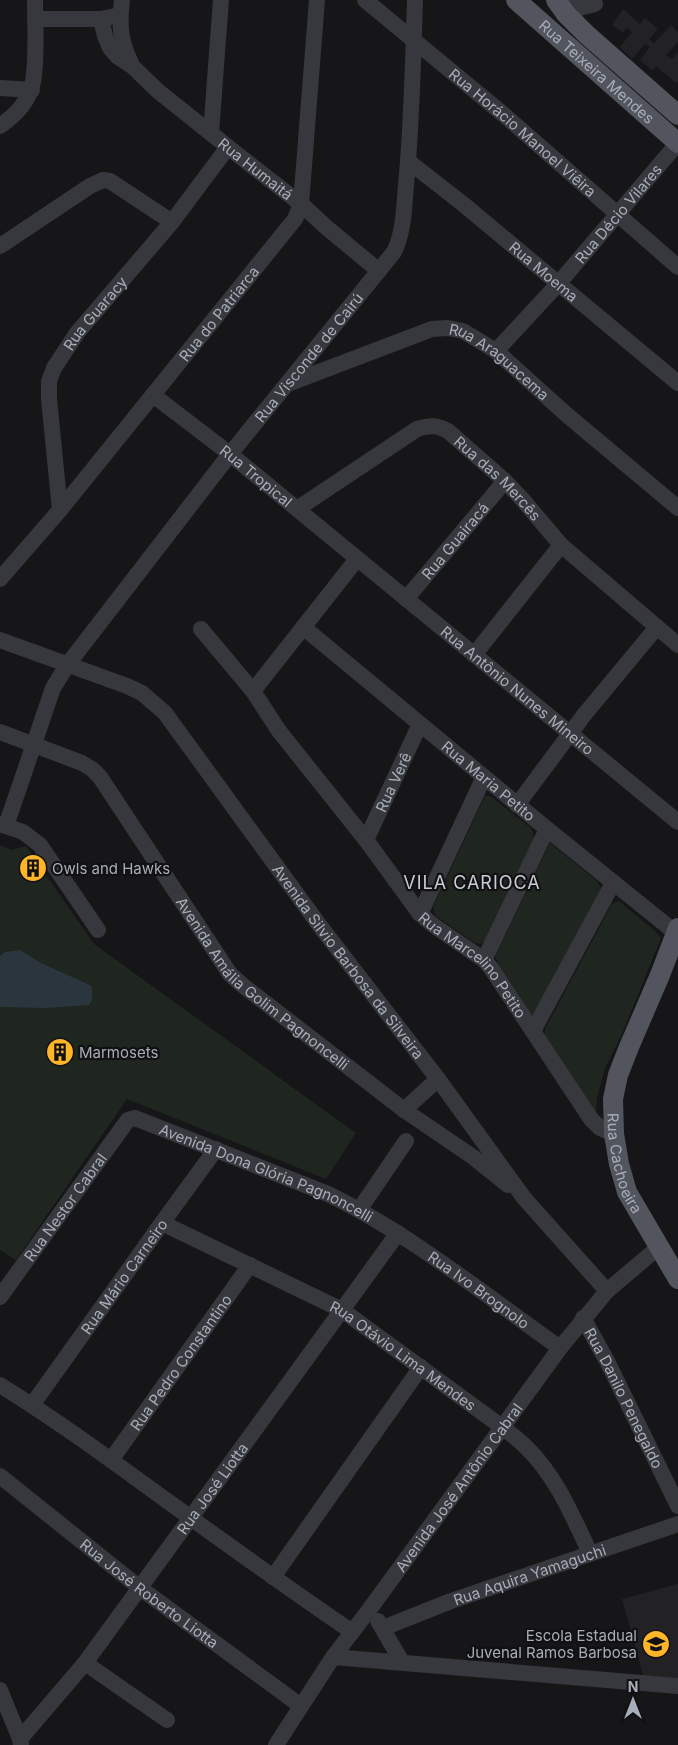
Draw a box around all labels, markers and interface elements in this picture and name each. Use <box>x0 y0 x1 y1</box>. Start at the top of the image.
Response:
street label: Rua Teixeira Mendes <box>535 15 659 128</box>
street label: Rua Horácio Manoel Viêira <box>445 64 600 201</box>
street label: Rua Humaitá <box>214 133 297 204</box>
street label: Rua Décio Vilares <box>571 160 666 267</box>
street label: Rua Moema <box>505 237 582 306</box>
street label: Rua do Patriarca <box>175 262 263 365</box>
street label: Rua Guaracy <box>59 272 131 354</box>
street label: Rua Visconde de Cairú <box>250 289 367 426</box>
street label: Rua Araguacema <box>448 319 553 404</box>
street label: Rua das Mercês <box>451 432 545 524</box>
street label: Rua Tropical <box>216 440 296 511</box>
street label: Rua Guairacá <box>417 498 493 583</box>
street label: Rua Antônio Nunes Mineiro <box>437 622 598 759</box>
street label: Rua Maria Petito <box>438 736 539 825</box>
street label: Rua Verê <box>371 749 415 815</box>
building icon: Owls and Hawks <box>18 853 48 883</box>
place label: Owls and Hawks <box>52 859 170 878</box>
street label: Avenida Silvio Barbosa da Silveira <box>269 860 428 1063</box>
district label: VILA CARIOCA <box>403 872 541 893</box>
street label: Avenida Amália Golim Pagnoncelli <box>172 893 353 1074</box>
street label: Rua Marcelino Petito <box>415 908 531 1021</box>
building icon: Marmosets <box>45 1037 75 1067</box>
place label: Marmosets <box>79 1043 158 1062</box>
street label: Rua Cachoeira <box>604 1113 647 1217</box>
street label: Avenida Dona Glória Pagnoncelli <box>157 1119 377 1226</box>
street label: Rua Nestor Cabral <box>19 1149 111 1265</box>
street label: Rua Mário Carneiro <box>76 1215 171 1338</box>
street label: Rua Ivo Brognolo <box>424 1247 534 1333</box>
street label: Rua Pedro Constantino <box>126 1291 236 1434</box>
street label: Rua Otávio Lima Mendes <box>327 1296 480 1415</box>
street label: Rua Danilo Penegaldo <box>581 1324 668 1471</box>
street label: Avenida José Antônio Cabral <box>391 1399 526 1575</box>
street label: Rua José Liotta <box>172 1439 252 1538</box>
street label: Rua José Roberto Liotta <box>76 1534 222 1652</box>
street label: Rua Aquira Yamaguchi <box>451 1540 608 1609</box>
place label: Escola Estadual Juvenal Ramos Barbosa <box>467 1626 637 1662</box>
school or university icon: Escola Estadual Juvenal Ramos Barbosa <box>641 1629 671 1659</box>
north arrow <box>608 1675 658 1725</box>
text: N <box>628 1678 638 1695</box>

